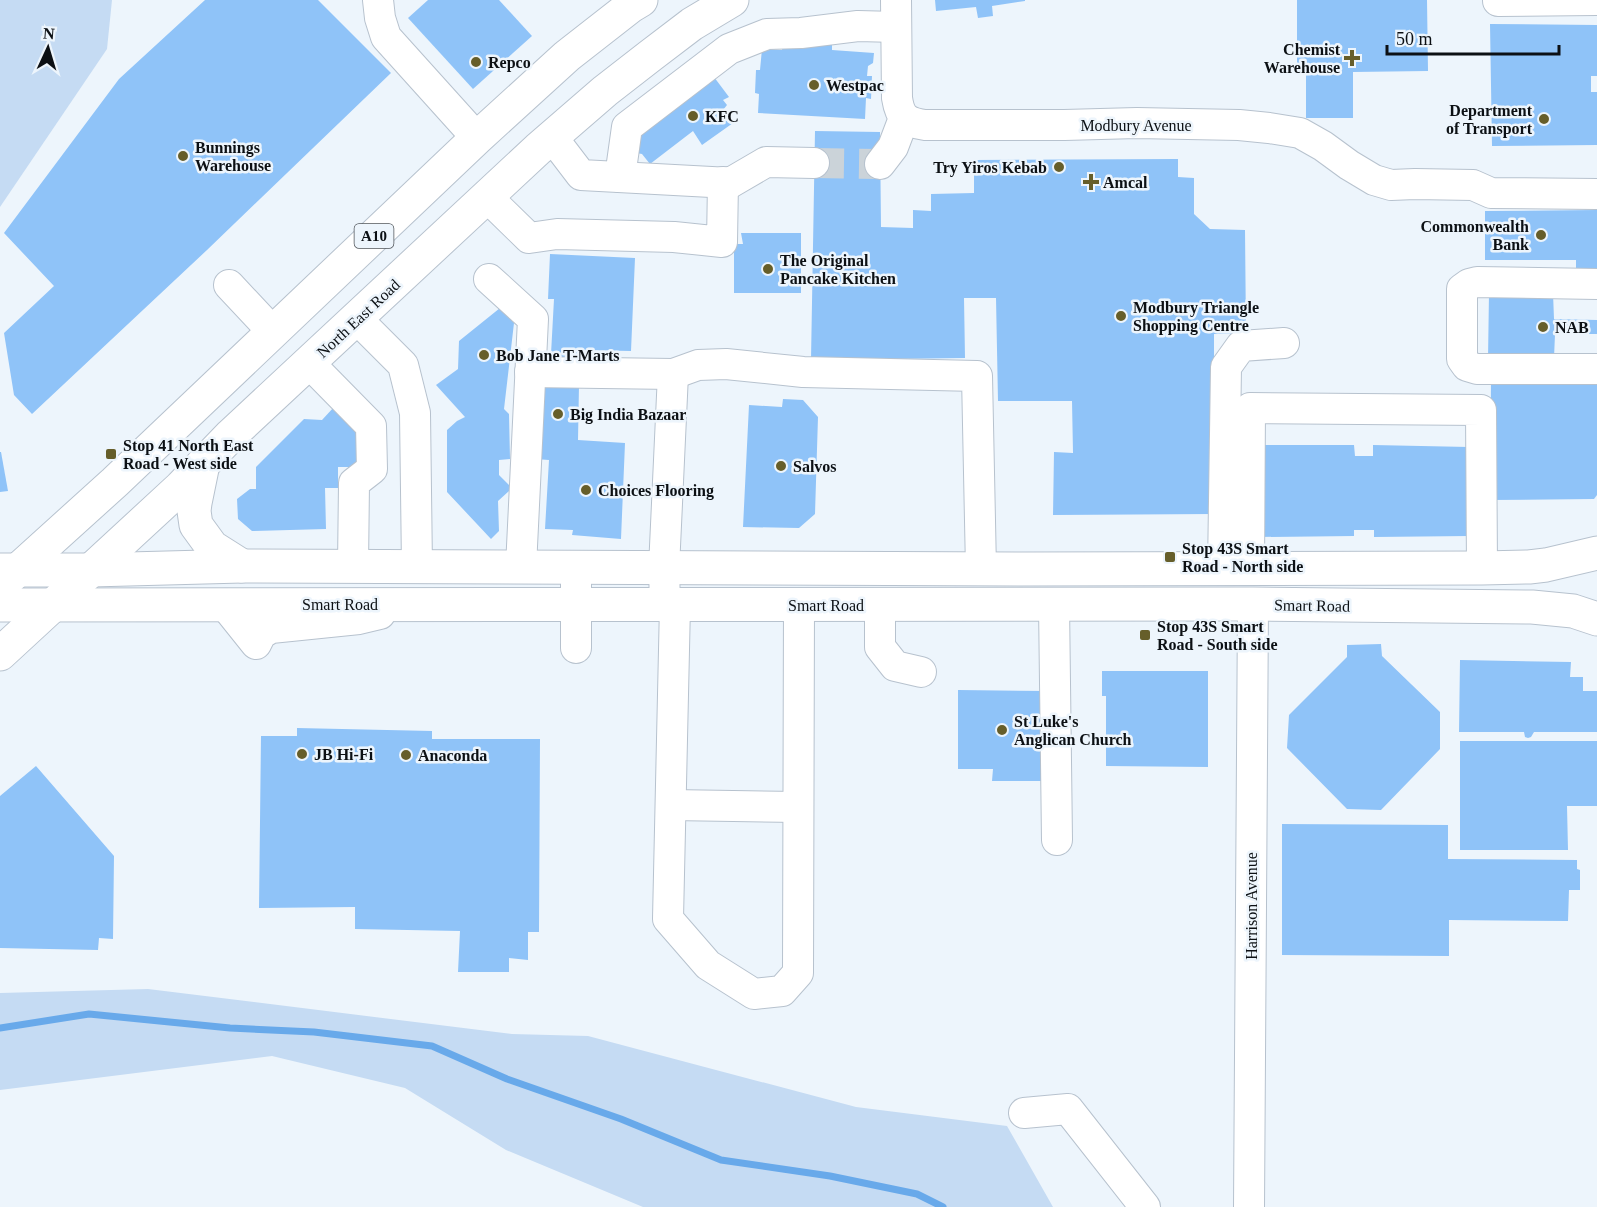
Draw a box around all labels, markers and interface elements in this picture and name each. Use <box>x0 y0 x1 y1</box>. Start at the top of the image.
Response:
north arrow <box>18 18 78 78</box>
scale bar <box>1387 18 1560 56</box>
text: N <box>43 25 56 42</box>
text: 50 m <box>1396 29 1433 49</box>
place label: Chemist Warehouse <box>1264 41 1341 76</box>
marker: Chemist Warehouse <box>1345 51 1359 65</box>
place label: Repco <box>488 54 531 72</box>
marker: Repco <box>469 55 483 69</box>
place label: Westpac <box>826 77 884 95</box>
marker: Westpac <box>807 78 821 92</box>
place label: Department of Transport <box>1446 102 1533 138</box>
place label: KFC <box>705 108 739 125</box>
marker: KFC <box>686 109 700 123</box>
marker: Department of Transport <box>1537 112 1551 126</box>
street label: Modbury Avenue <box>1080 117 1192 135</box>
place label: Bunnings Warehouse <box>195 139 271 174</box>
marker: Bunnings Warehouse <box>176 149 190 163</box>
place label: Try Yiros Kebab <box>933 159 1047 177</box>
marker: Try Yiros Kebab <box>1052 160 1066 174</box>
place label: Amcal <box>1103 174 1148 191</box>
marker: Amcal <box>1084 175 1098 189</box>
place label: Commonwealth Bank <box>1421 218 1529 253</box>
road number: A10 <box>354 224 394 248</box>
marker: Commonwealth Bank <box>1534 228 1548 242</box>
place label: The Original Pancake Kitchen <box>780 252 896 287</box>
marker: The Original Pancake Kitchen <box>761 262 775 276</box>
street label: North East Road <box>314 276 403 361</box>
place label: Modbury Triangle Shopping Centre <box>1133 299 1259 335</box>
marker: Modbury Triangle Shopping Centre <box>1114 309 1128 323</box>
place label: NAB <box>1555 319 1589 336</box>
marker: NAB <box>1536 320 1550 334</box>
place label: Bob Jane T-Marts <box>496 347 620 364</box>
marker: Bob Jane T-Marts <box>477 348 491 362</box>
place label: Big India Bazaar <box>570 406 686 424</box>
marker: Big India Bazaar <box>551 407 565 421</box>
place label: Stop 41 North East Road - West side <box>123 437 254 472</box>
marker: Stop 41 North East Road - West side <box>104 447 118 461</box>
place label: Salvos <box>793 458 837 475</box>
marker: Salvos <box>774 459 788 473</box>
place label: Choices Flooring <box>598 482 714 500</box>
marker: Choices Flooring <box>579 483 593 497</box>
place label: Stop 43S Smart Road - North side <box>1182 540 1303 575</box>
marker: Stop 43S Smart Road - North side <box>1163 550 1177 564</box>
street label: Smart Road <box>302 596 378 613</box>
street label: Smart Road <box>1274 596 1350 615</box>
street label: Smart Road <box>788 597 864 614</box>
place label: Stop 43S Smart Road - South side <box>1157 618 1277 653</box>
marker: Stop 43S Smart Road - South side <box>1138 628 1152 642</box>
place label: St Luke's Anglican Church <box>1014 713 1132 749</box>
marker: St Luke's Anglican Church <box>995 723 1009 737</box>
place label: JB Hi-Fi <box>314 746 374 763</box>
marker: JB Hi-Fi <box>295 747 309 761</box>
place label: Anaconda <box>418 747 487 764</box>
marker: Anaconda <box>399 748 413 762</box>
street label: Harrison Avenue <box>1243 852 1260 960</box>

